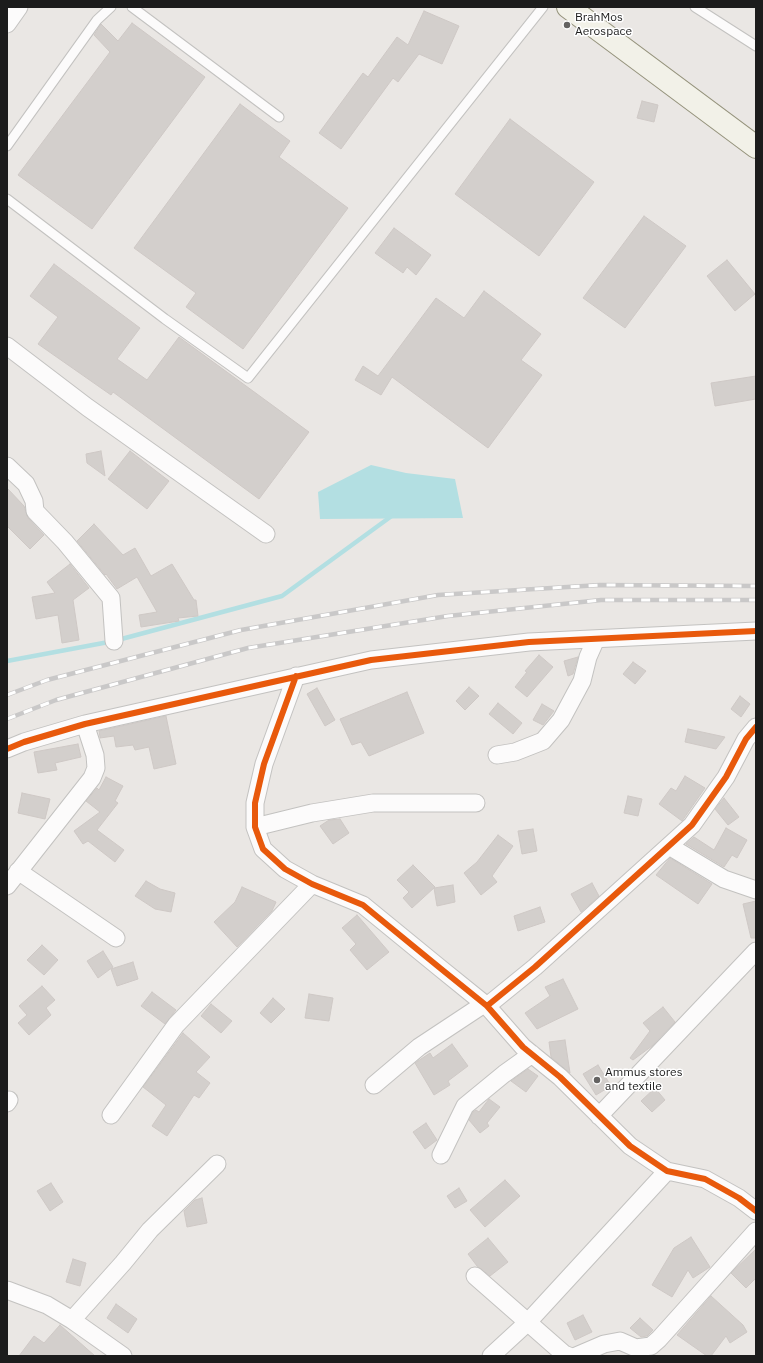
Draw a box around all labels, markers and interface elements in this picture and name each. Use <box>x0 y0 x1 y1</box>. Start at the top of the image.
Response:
place label: BrahMos Aerospace <box>575 11 632 39</box>
marker: BrahMos Aerospace <box>562 20 572 30</box>
place label: Ammus stores and textile <box>605 1066 683 1094</box>
marker: Ammus stores and textile <box>592 1075 602 1085</box>

